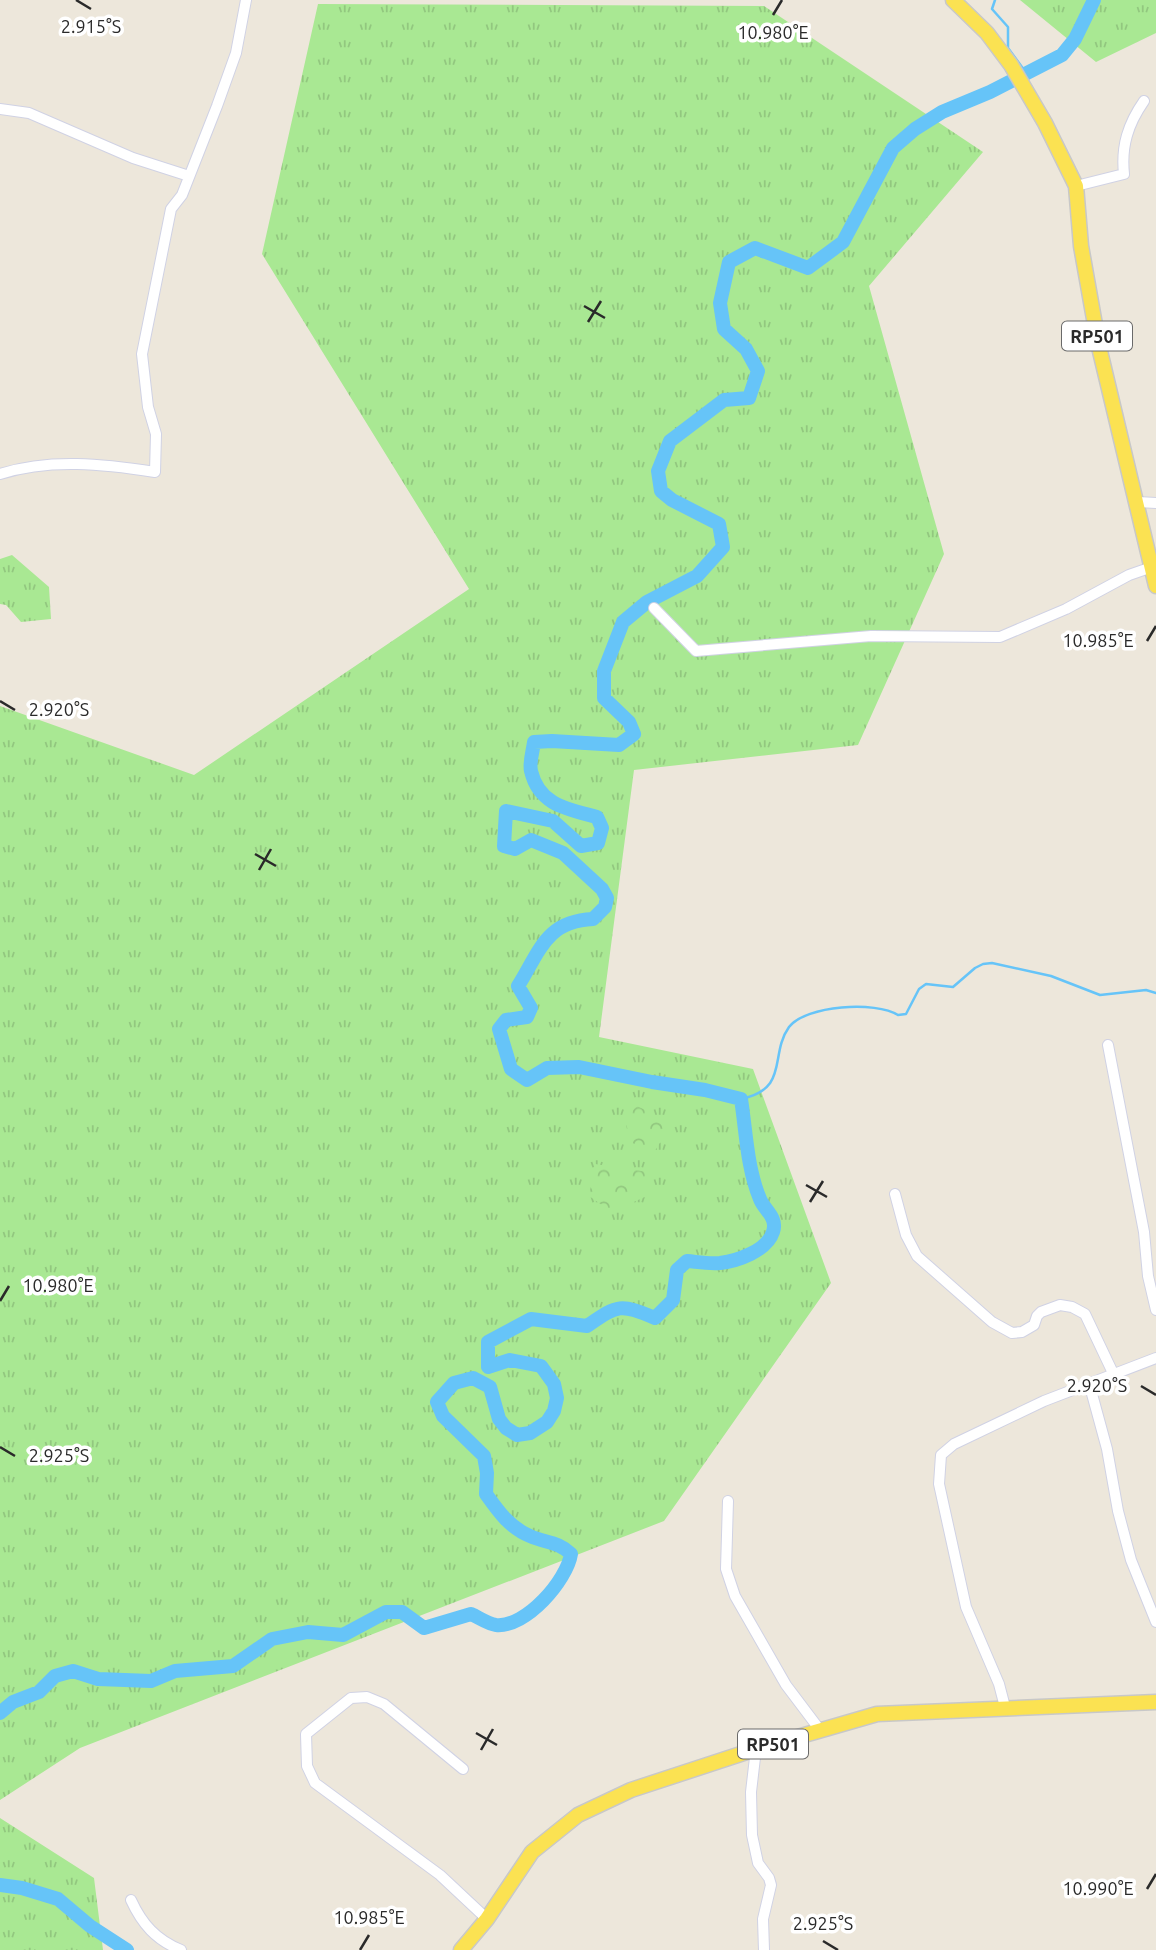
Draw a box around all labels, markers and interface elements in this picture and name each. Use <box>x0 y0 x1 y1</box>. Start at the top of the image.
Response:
text: 2.915°S <box>61 16 121 36</box>
text: 10.980°E <box>737 22 809 42</box>
road number: RP501 <box>1062 322 1132 350</box>
text: 10.985°E <box>1062 630 1134 650</box>
text: 2.920°S <box>29 699 89 719</box>
text: 10.980°E <box>22 1275 94 1295</box>
text: 2.920°S <box>1067 1375 1127 1395</box>
text: 2.925°S <box>29 1445 89 1465</box>
road number: RP501 <box>738 1730 808 1758</box>
text: 10.990°E <box>1062 1878 1134 1898</box>
text: 10.985°E <box>333 1907 405 1927</box>
text: 2.925°S <box>793 1913 853 1933</box>

